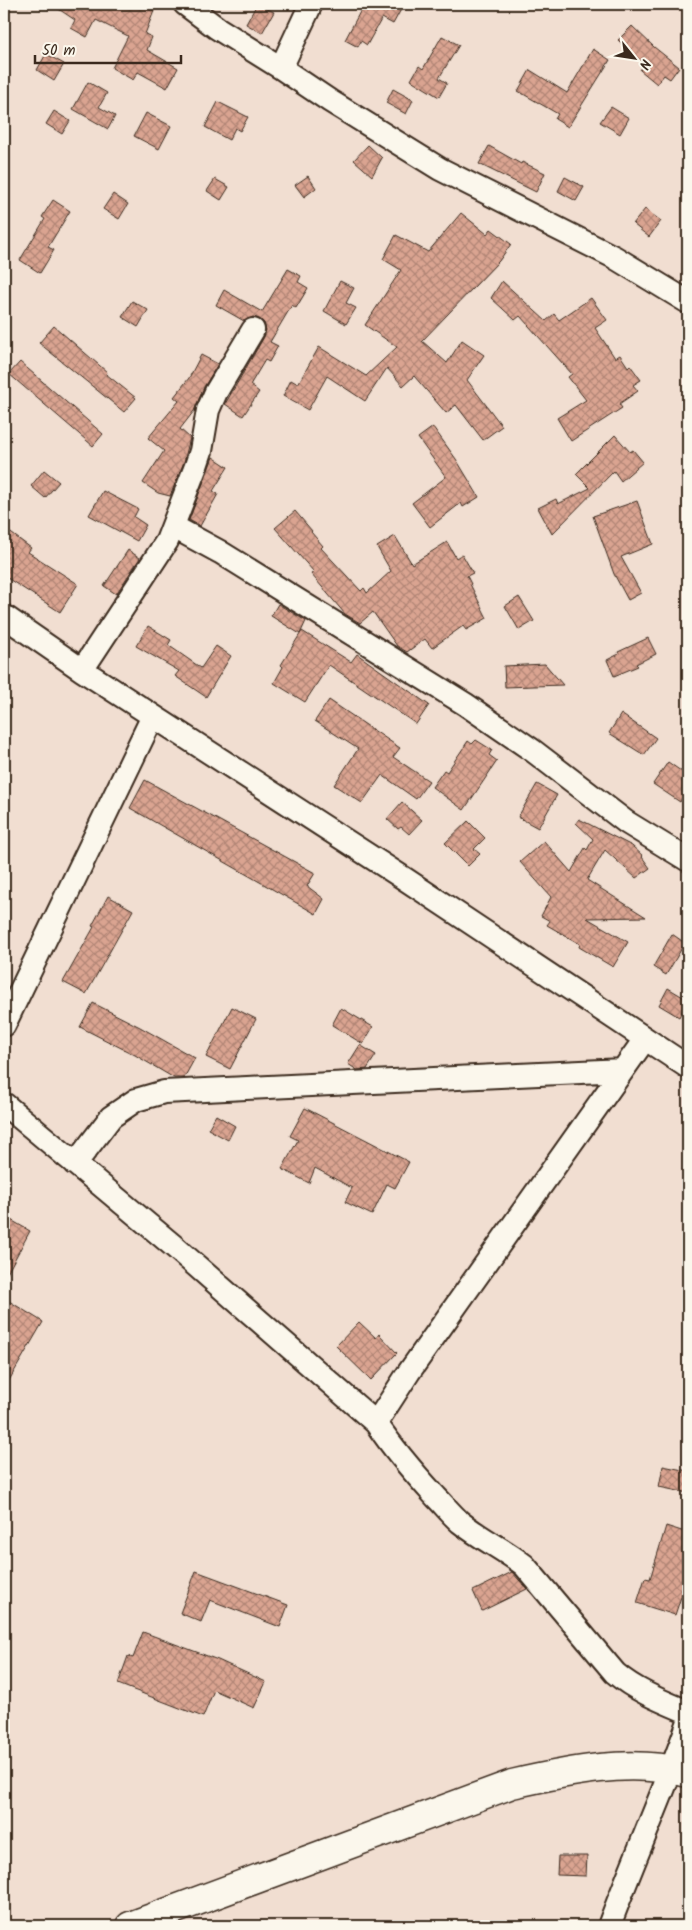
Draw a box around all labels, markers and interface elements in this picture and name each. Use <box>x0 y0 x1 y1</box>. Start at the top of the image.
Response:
scale bar <box>35 32 181 64</box>
north arrow <box>610 32 660 82</box>
text: 50 m <box>42 39 76 63</box>
text: N <box>633 55 656 73</box>

